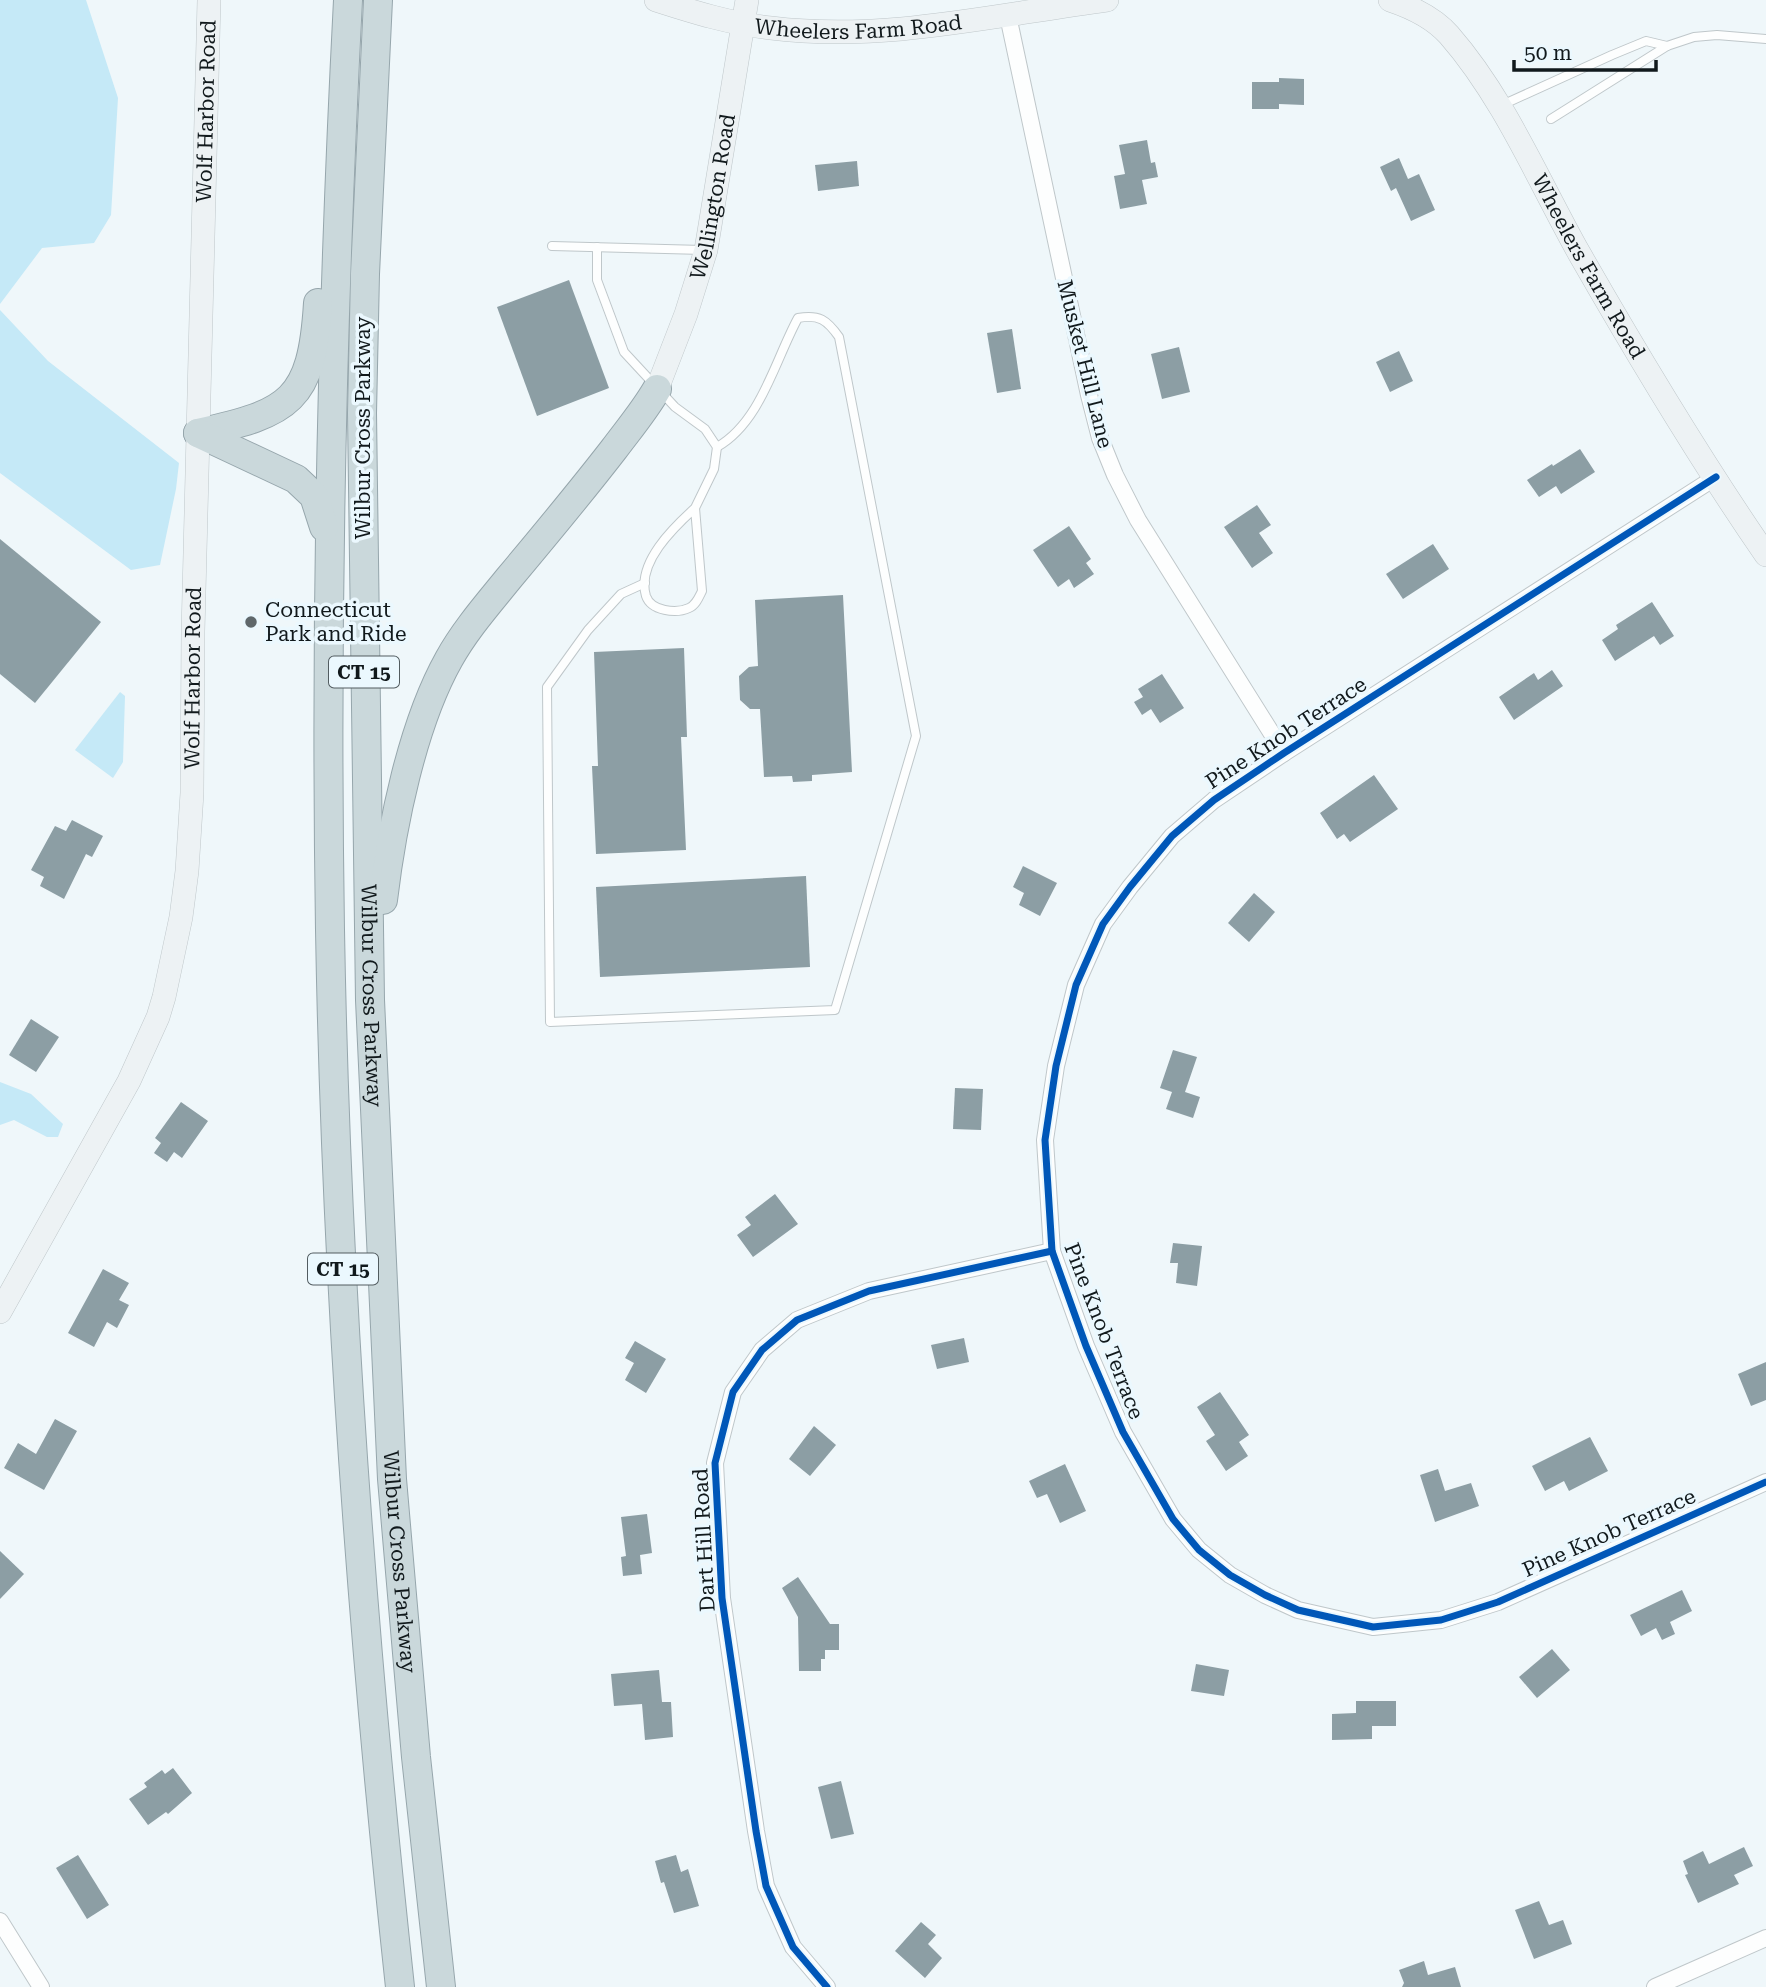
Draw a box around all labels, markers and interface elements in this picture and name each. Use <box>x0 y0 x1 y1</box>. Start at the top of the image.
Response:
street label: Wheelers Farm Road <box>753 10 964 44</box>
street label: Wolf Harbor Road <box>192 19 221 203</box>
scale bar <box>1514 28 1656 72</box>
text: 50 m <box>1524 41 1572 65</box>
street label: Wellington Road <box>685 112 740 283</box>
street label: Wheelers Farm Road <box>1527 170 1650 363</box>
street label: Musket Hill Lane <box>1052 277 1118 451</box>
street label: Wilbur Cross Parkway <box>351 316 375 540</box>
street label: Wolf Harbor Road <box>180 586 206 769</box>
place label: Connecticut Park and Ride <box>265 598 407 646</box>
marker: Connecticut Park and Ride <box>243 614 259 630</box>
road number: CT 15 <box>329 656 399 688</box>
street label: Pine Knob Terrace <box>1201 672 1371 794</box>
street label: Wilbur Cross Parkway <box>356 884 387 1108</box>
street label: Pine Knob Terrace <box>1059 1239 1149 1423</box>
road number: CT 15 <box>308 1254 378 1284</box>
street label: Wilbur Cross Parkway <box>379 1450 421 1675</box>
street label: Dart Hill Road <box>688 1467 720 1612</box>
street label: Pine Knob Terrace <box>1519 1484 1699 1582</box>

